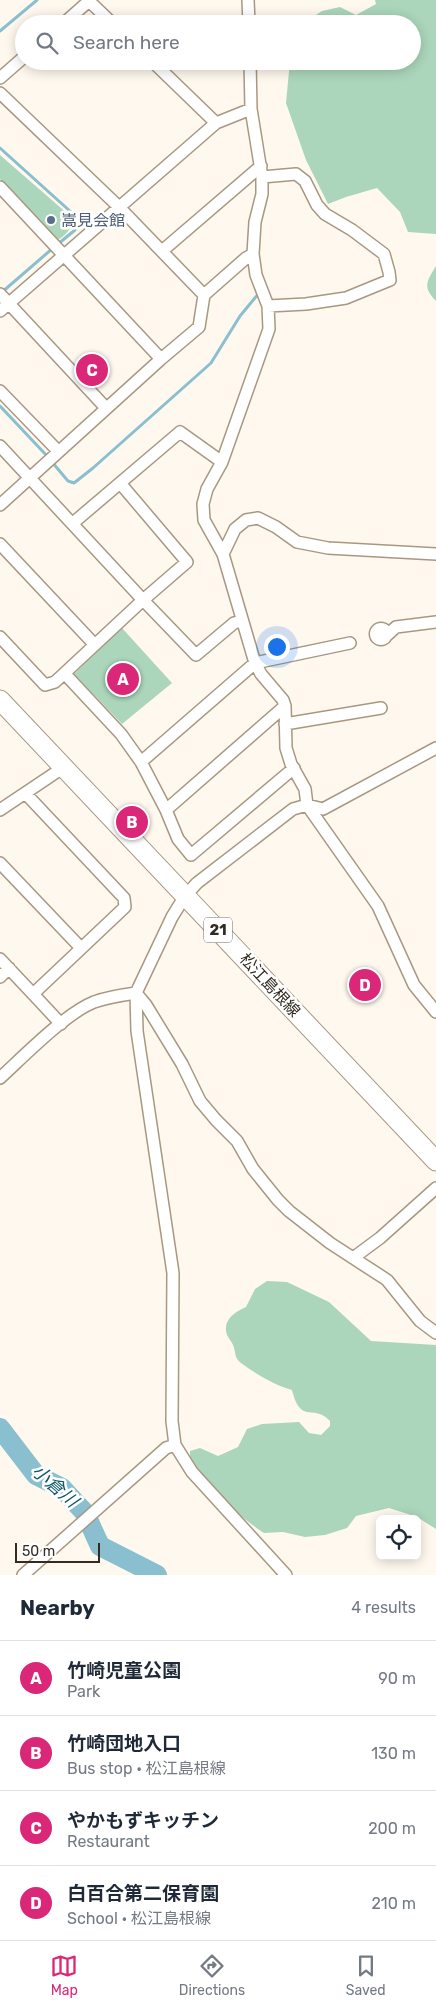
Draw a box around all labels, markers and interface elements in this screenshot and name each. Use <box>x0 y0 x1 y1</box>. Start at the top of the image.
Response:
search box <box>15 15 421 70</box>
icon: search <box>33 29 61 57</box>
text: Search here <box>73 31 180 54</box>
place label: 嵩見会館 <box>61 211 125 230</box>
marker: 嵩見会館 <box>45 214 57 226</box>
pin: C <box>76 351 108 389</box>
your location <box>264 634 290 660</box>
pin: A <box>107 660 139 698</box>
pin: B <box>116 803 148 841</box>
road number: 21 <box>204 918 232 942</box>
street label: 松江島根線 <box>236 949 304 1021</box>
pin: D <box>349 966 381 1004</box>
water label: 小倉川 <box>27 1460 84 1513</box>
map controls <box>376 1515 421 1560</box>
button: locate <box>376 1515 421 1560</box>
scale bar <box>15 1540 100 1563</box>
text: 50 m <box>22 1543 55 1560</box>
text: Nearby <box>20 1595 95 1620</box>
text: 4 results <box>351 1598 416 1617</box>
text: 竹崎児童公園 <box>67 1659 181 1682</box>
text: A <box>30 1669 42 1688</box>
text: 90 m <box>378 1669 416 1688</box>
text: Park <box>67 1682 100 1701</box>
text: 竹崎団地入口 <box>67 1732 181 1755</box>
text: B <box>30 1744 42 1763</box>
text: 130 m <box>371 1744 416 1763</box>
text: Bus stop · 松江島根線 <box>67 1759 226 1778</box>
text: やかもずキッチン <box>67 1809 219 1832</box>
text: C <box>30 1819 42 1838</box>
text: 200 m <box>368 1819 416 1838</box>
text: Restaurant <box>67 1832 150 1851</box>
text: 白百合第二保育園 <box>67 1882 219 1905</box>
text: D <box>30 1894 42 1913</box>
text: 210 m <box>371 1894 416 1913</box>
text: School · 松江島根線 <box>67 1909 211 1928</box>
tab: Map <box>50 1952 78 1999</box>
tab: Directions <box>179 1952 245 1999</box>
tab: Saved <box>346 1952 386 1999</box>

